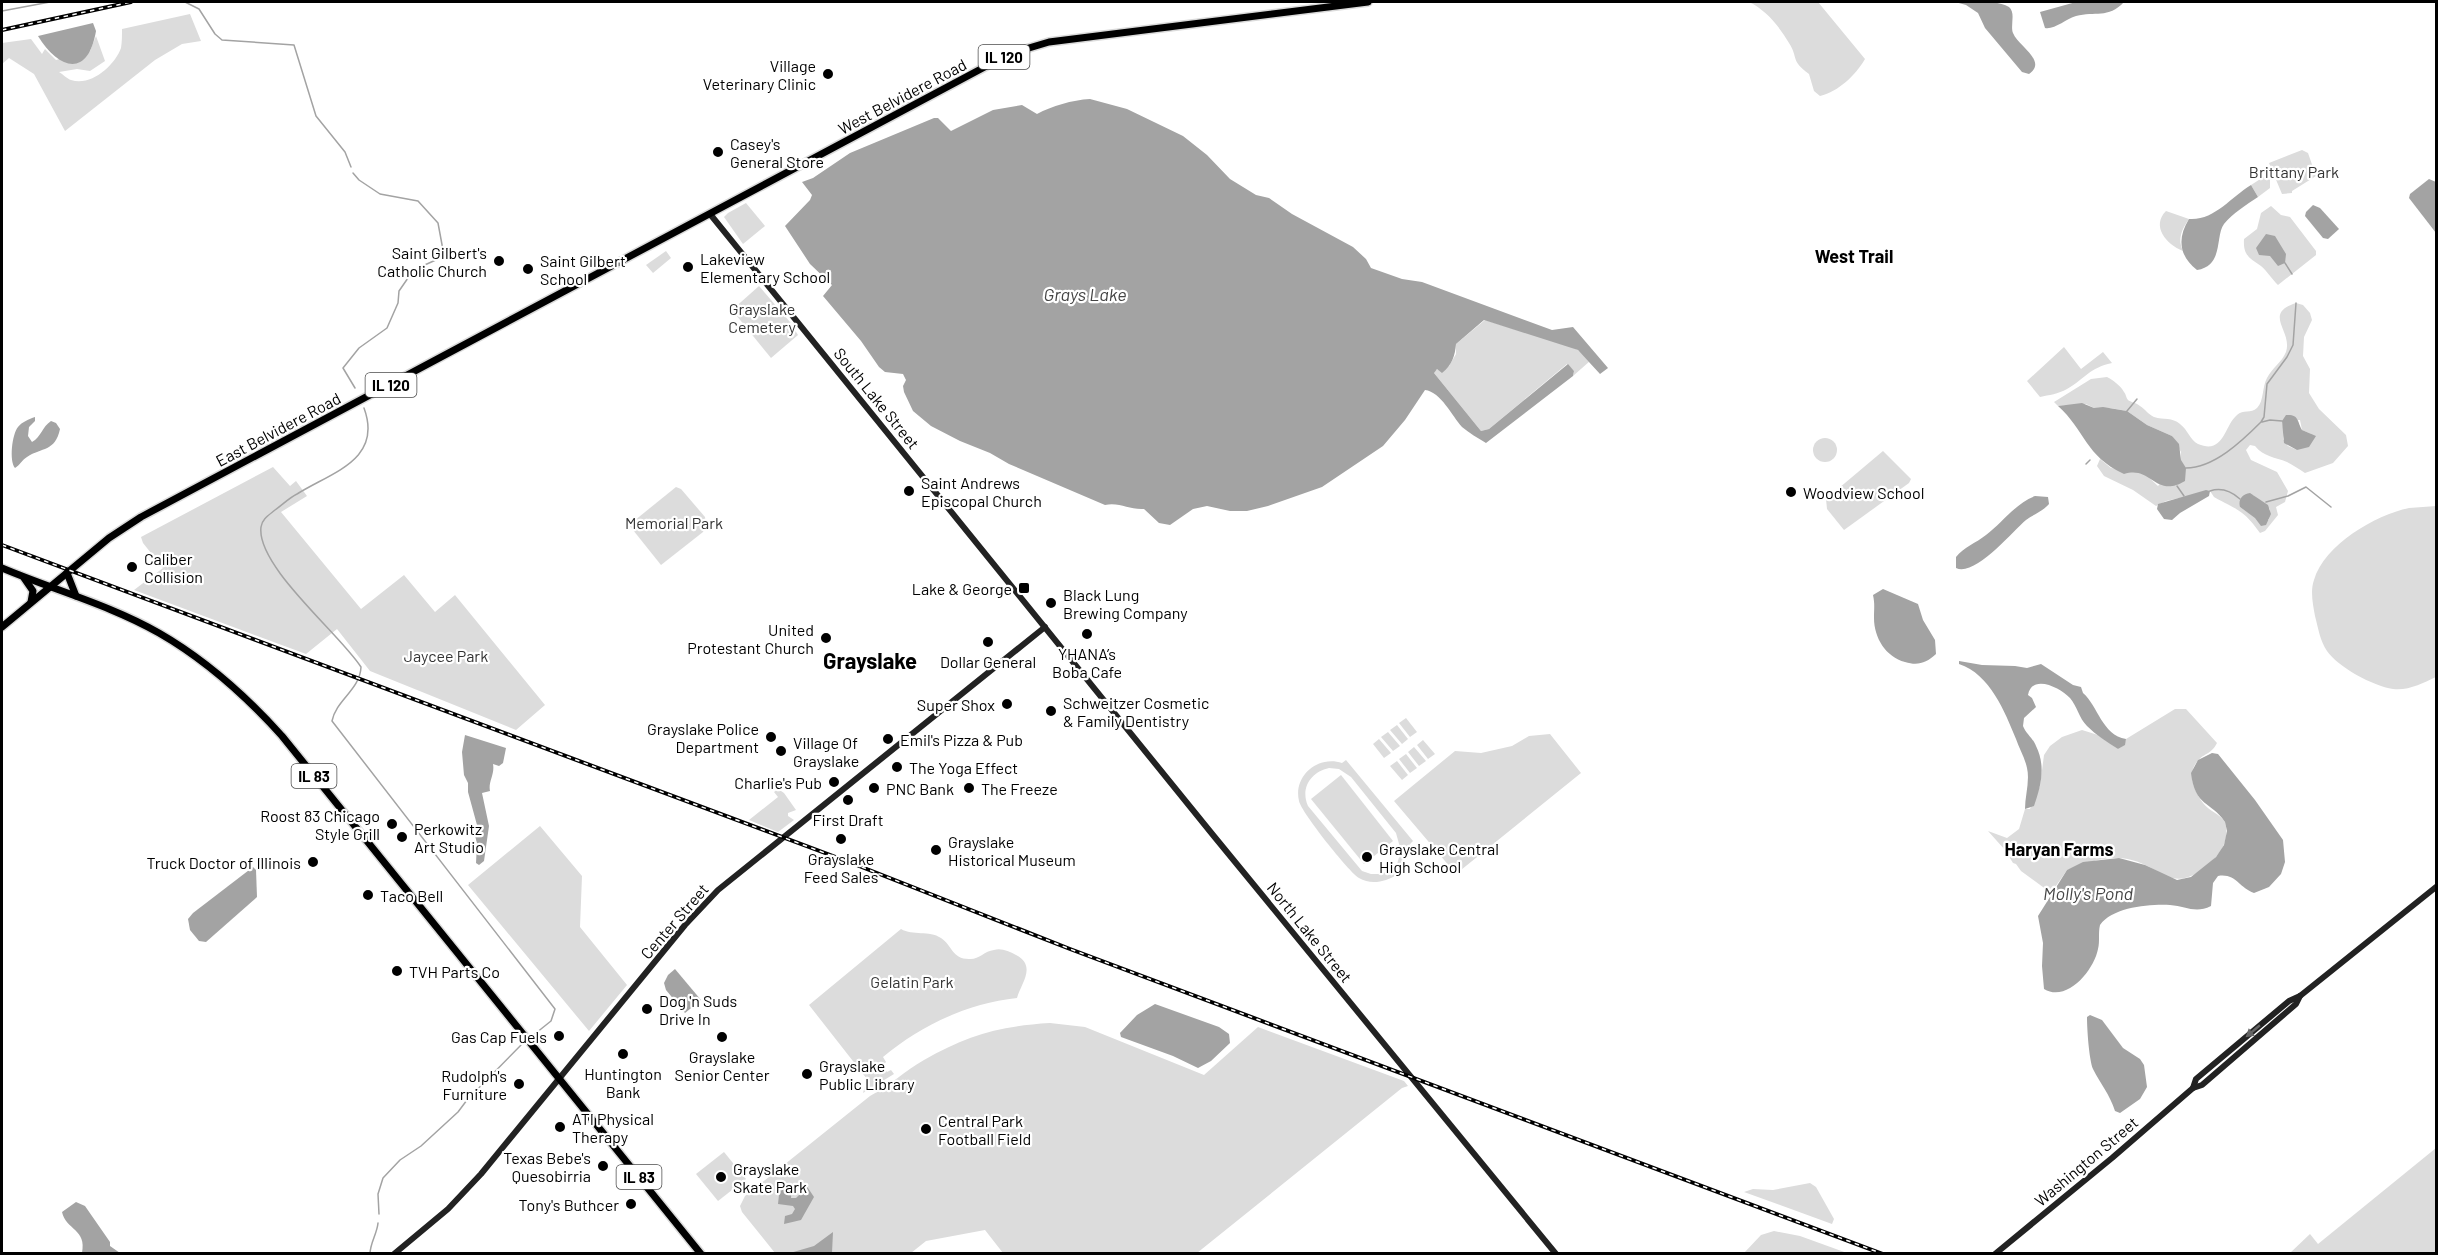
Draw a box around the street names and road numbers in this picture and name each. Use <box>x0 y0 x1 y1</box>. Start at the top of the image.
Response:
road number: IL 120 <box>978 45 1030 69</box>
street label: West Belvidere Road <box>835 54 969 138</box>
street label: South Lake Street <box>830 344 924 452</box>
road number: IL 120 <box>366 373 416 397</box>
street label: East Belvidere Road <box>212 388 344 470</box>
road number: IL 83 <box>292 764 336 788</box>
street label: North Lake Street <box>1264 878 1356 986</box>
street label: Center Street <box>636 879 712 963</box>
street label: Washington Street <box>2031 1112 2141 1210</box>
road number: IL 83 <box>616 1165 662 1189</box>

